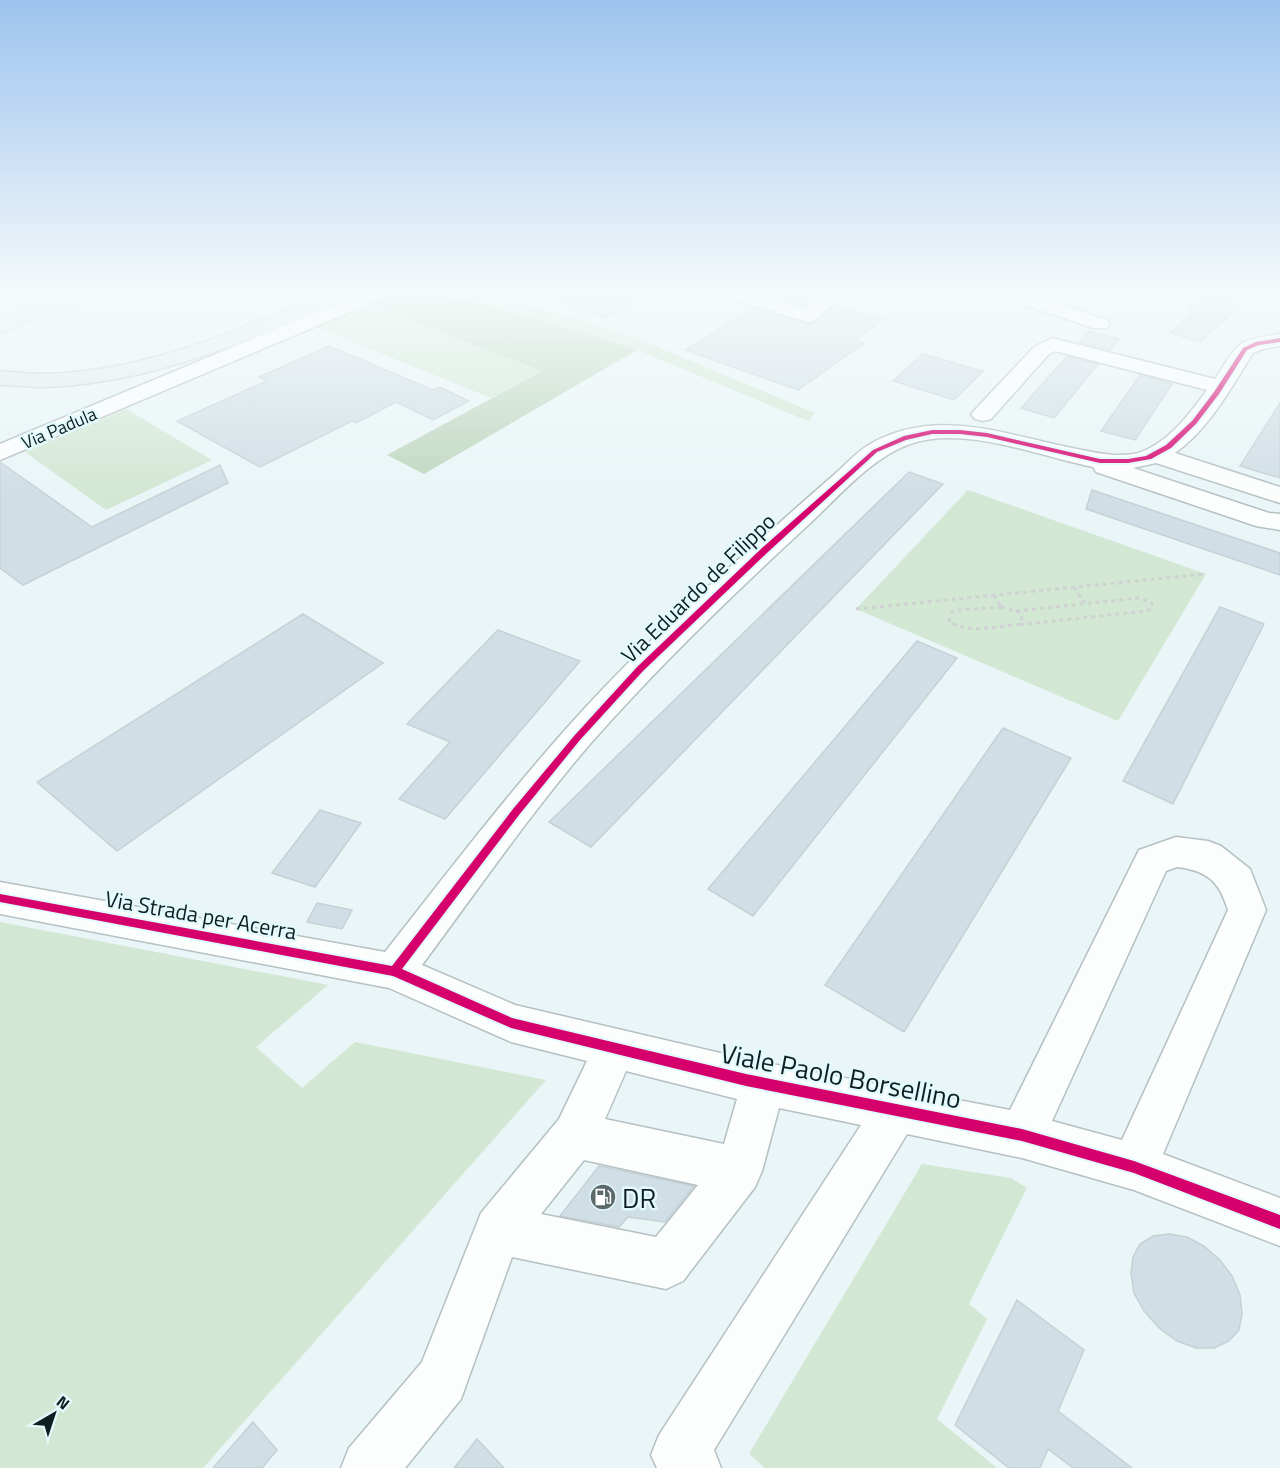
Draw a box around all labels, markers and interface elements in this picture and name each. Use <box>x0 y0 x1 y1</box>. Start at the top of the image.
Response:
street label: Via Padula <box>17 400 101 456</box>
street label: Via Eduardo de Filippo <box>613 505 783 671</box>
street label: Via Strada per Acerra <box>103 881 299 949</box>
street label: Viale Paolo Borsellino <box>717 1032 965 1118</box>
place label: DR <box>622 1177 656 1218</box>
fuel station icon: DR <box>588 1182 618 1212</box>
north arrow <box>24 1384 84 1444</box>
text: N <box>52 1390 75 1415</box>

